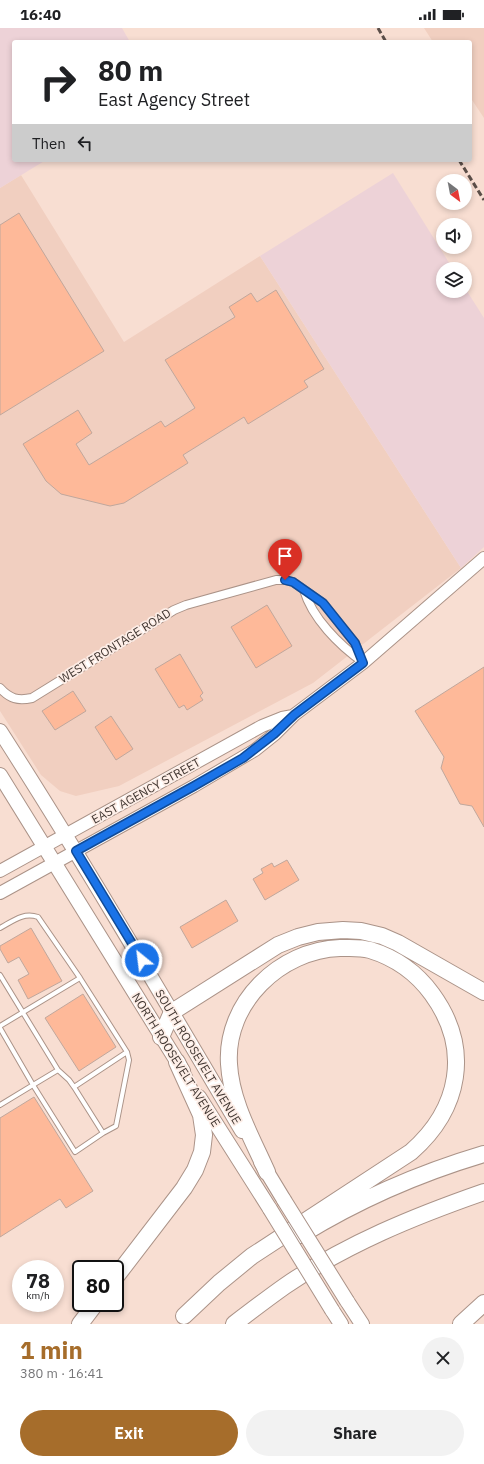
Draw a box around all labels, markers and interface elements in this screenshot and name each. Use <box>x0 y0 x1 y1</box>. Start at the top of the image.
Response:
text: 16:40 <box>20 5 61 24</box>
text: 80 m <box>98 52 163 89</box>
icon: right <box>32 56 84 108</box>
text: East Agency Street <box>98 88 250 111</box>
icon: left <box>74 132 96 154</box>
text: Then <box>32 134 66 153</box>
north arrow <box>436 174 472 210</box>
map controls <box>436 174 472 298</box>
button: sound <box>436 218 472 254</box>
button: layers <box>436 262 472 298</box>
pin <box>268 539 302 580</box>
icon: arrive <box>274 545 296 567</box>
street label: WEST FRONTAGE ROAD <box>56 605 173 686</box>
street label: EAST AGENCY STREET <box>89 754 203 827</box>
position arrow <box>121 939 163 981</box>
street label: SOUTH ROOSEVELT AVENUE <box>152 987 245 1127</box>
street label: NORTH ROOSEVELT AVENUE <box>129 990 224 1130</box>
speed limit sign: 80 <box>72 1260 124 1312</box>
text: 78 <box>26 1267 50 1294</box>
text: km/h <box>26 1289 50 1302</box>
text: 1 min <box>20 1334 83 1366</box>
button: close <box>422 1337 464 1379</box>
text: 380 m · 16:41 <box>20 1365 103 1382</box>
button: Exit <box>20 1410 238 1456</box>
button: Share <box>246 1410 464 1456</box>

